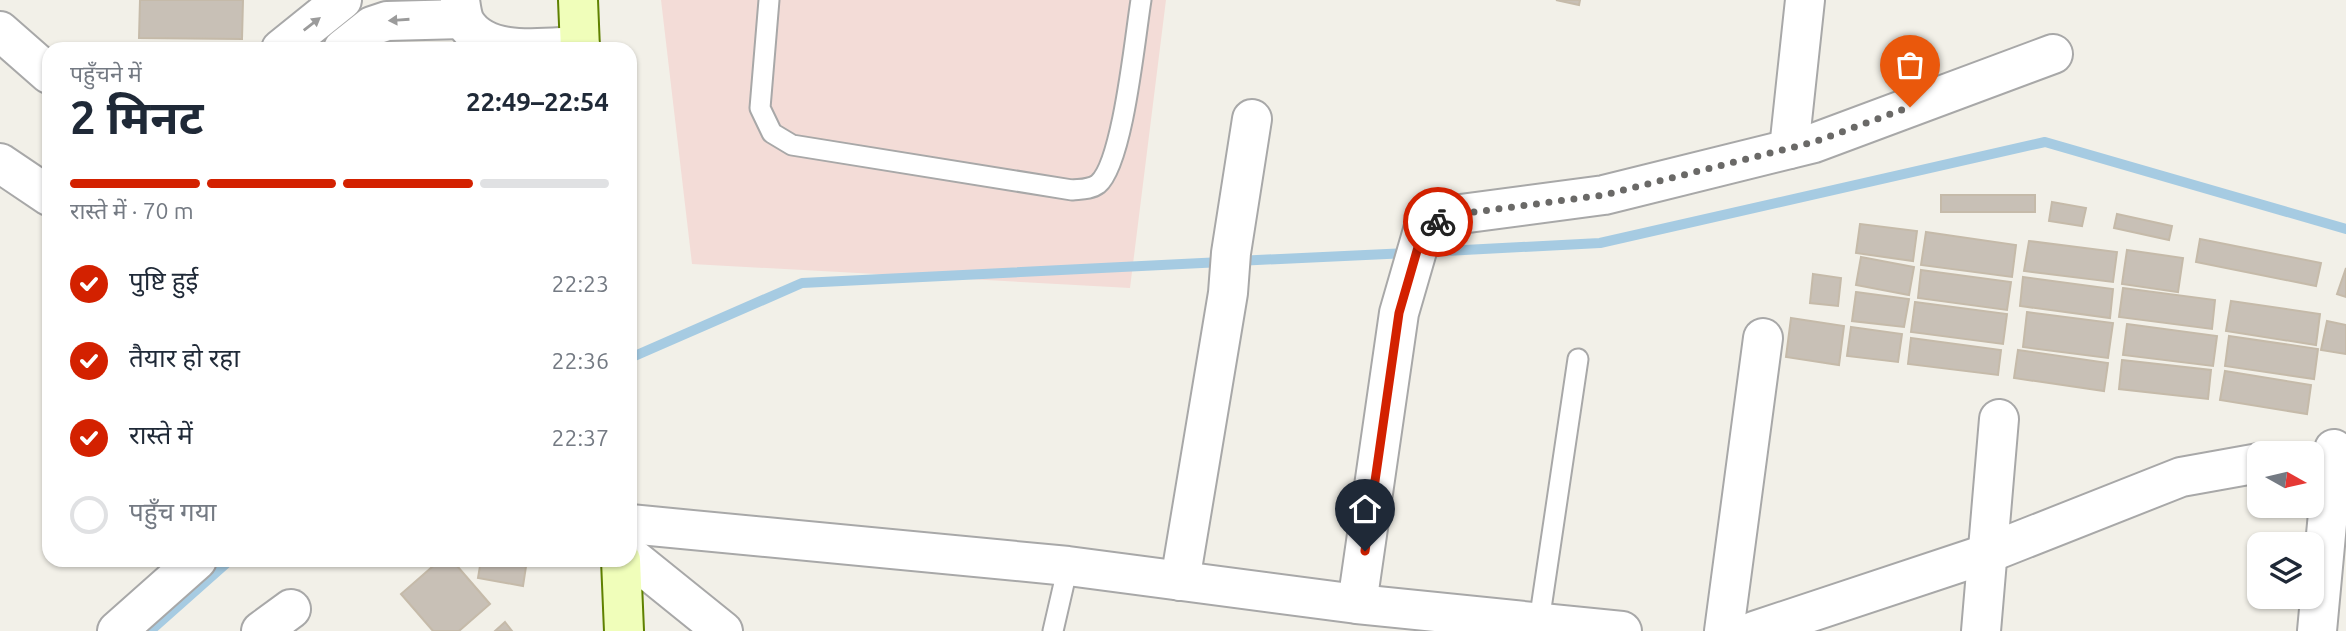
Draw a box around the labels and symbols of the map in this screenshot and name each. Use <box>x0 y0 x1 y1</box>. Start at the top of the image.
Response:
one-way arrow <box>388 15 410 26</box>
one-way arrow <box>302 17 320 32</box>
pin <box>1880 35 1940 107</box>
courier <box>1403 187 1473 257</box>
north arrow <box>2247 441 2324 518</box>
pin <box>1335 479 1395 551</box>

